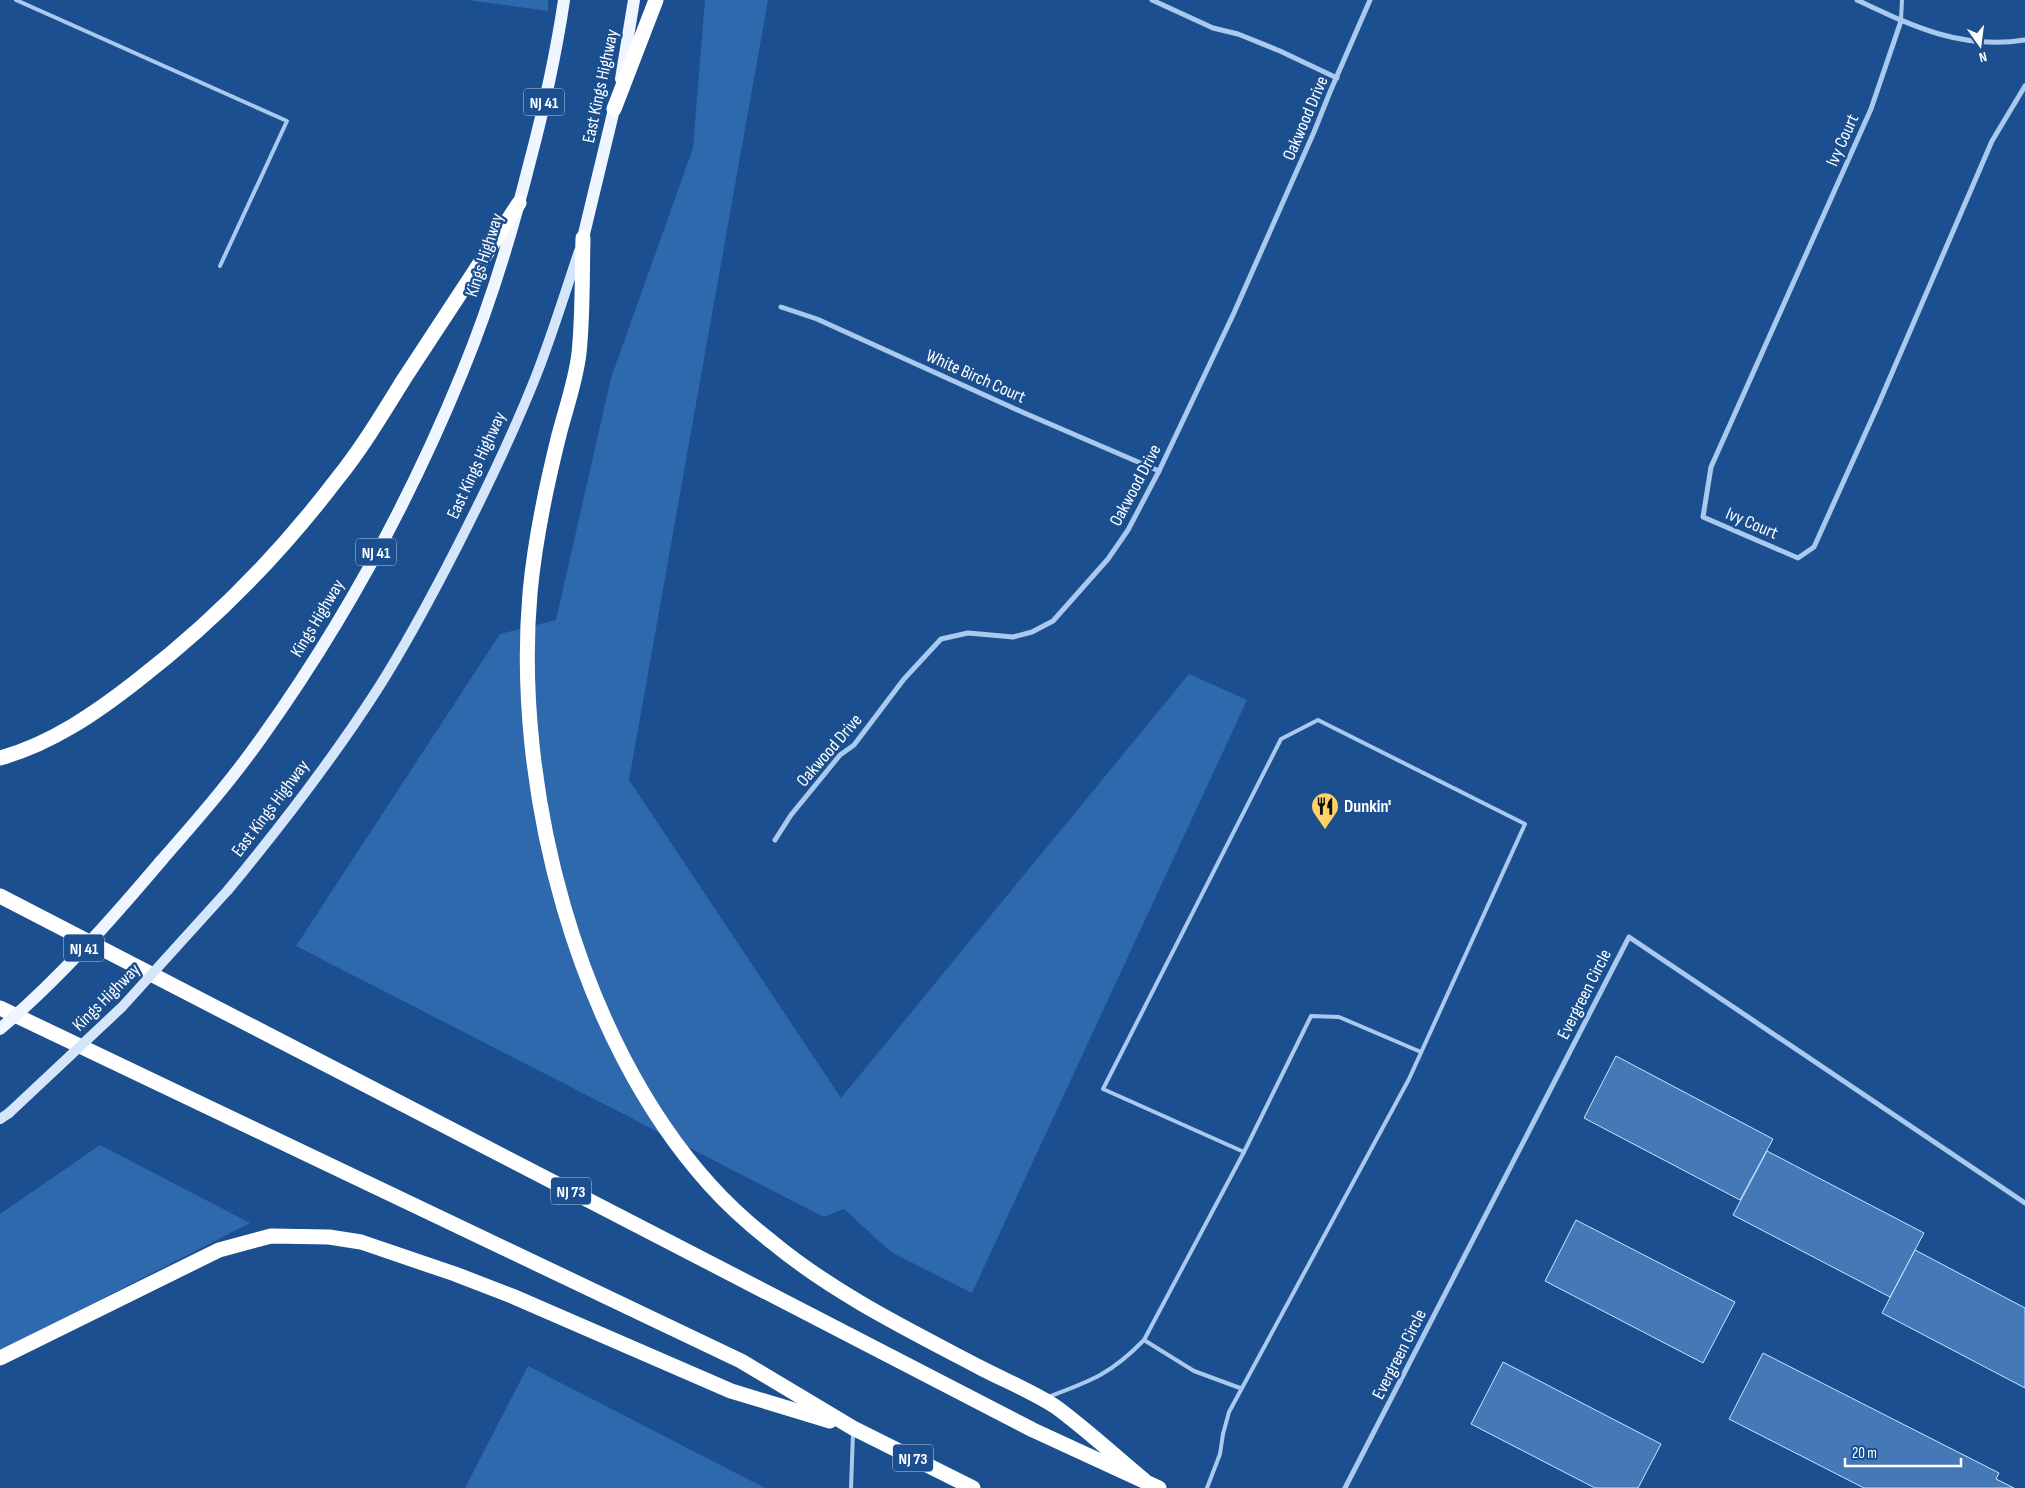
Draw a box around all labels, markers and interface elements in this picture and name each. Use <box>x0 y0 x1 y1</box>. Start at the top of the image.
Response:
north arrow <box>1955 20 2005 70</box>
street label: East Kings Highway <box>578 27 623 145</box>
text: N <box>1977 48 1989 66</box>
street label: Oakwood Drive <box>1278 73 1333 163</box>
road number: NJ 41 <box>524 88 564 115</box>
street label: Ivy Court <box>1822 110 1863 170</box>
street label: Kings Highway <box>461 211 508 300</box>
street label: White Birch Court <box>923 345 1029 408</box>
street label: East Kings Highway <box>443 408 510 522</box>
street label: Oakwood Drive <box>1105 441 1166 530</box>
street label: Ivy Court <box>1722 503 1782 544</box>
road number: NJ 41 <box>356 538 396 566</box>
street label: Kings Highway <box>286 576 349 661</box>
street label: Oakwood Drive <box>792 710 867 791</box>
street label: East Kings Highway <box>227 756 314 861</box>
restaurant icon: Dunkin' <box>1310 791 1340 830</box>
place label: Dunkin' <box>1344 796 1391 817</box>
road number: NJ 41 <box>64 934 104 961</box>
street label: Evergreen Circle <box>1553 946 1616 1043</box>
street label: Kings Highway <box>68 959 144 1035</box>
road number: NJ 73 <box>551 1178 591 1204</box>
street label: Evergreen Circle <box>1368 1306 1431 1403</box>
scale bar <box>1845 1436 1961 1468</box>
text: 20 m <box>1852 1444 1877 1463</box>
road number: NJ 73 <box>893 1445 933 1472</box>

